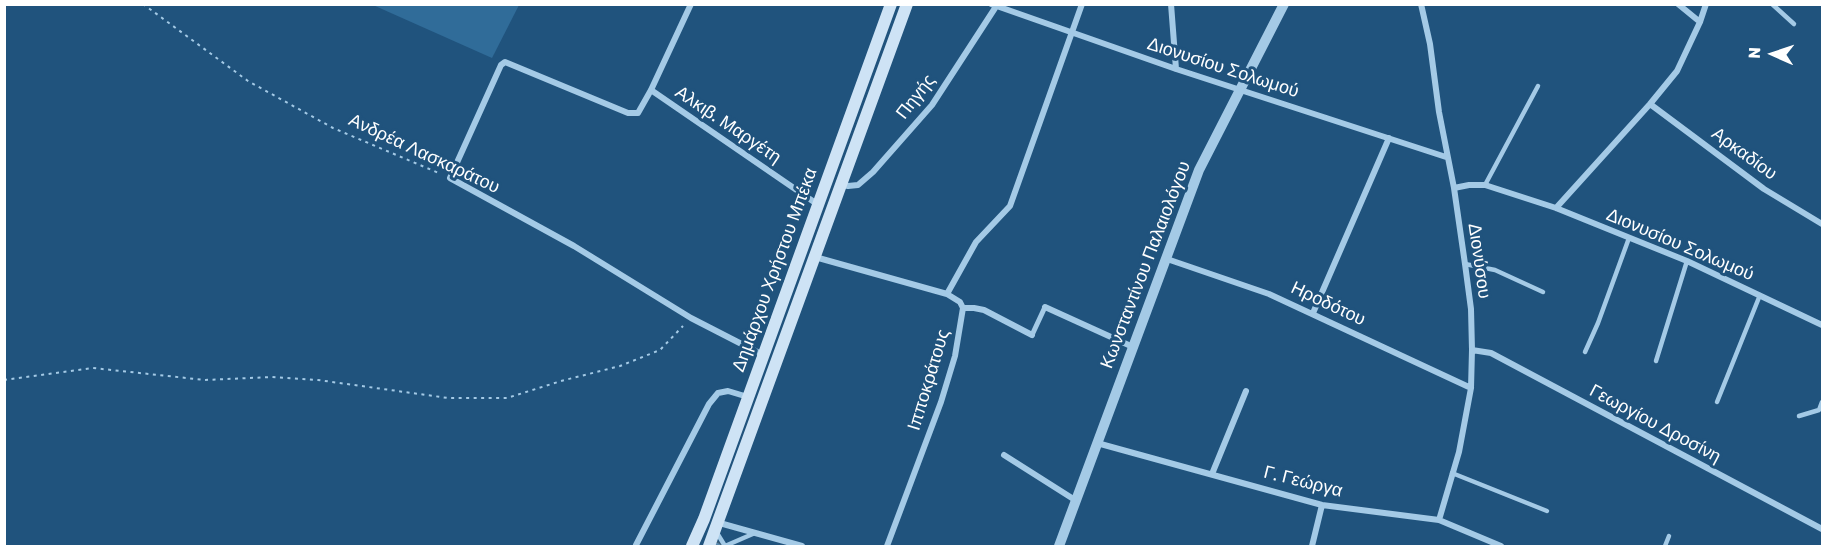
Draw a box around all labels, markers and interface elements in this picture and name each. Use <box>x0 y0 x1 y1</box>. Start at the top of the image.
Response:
north arrow <box>1743 24 1803 84</box>
street label: Διονυσίου Σολωμού <box>1145 33 1301 103</box>
text: N <box>1745 47 1764 59</box>
street label: Πηγής <box>892 70 940 124</box>
street label: Αλκιβ. Μαργέτη <box>671 82 785 168</box>
street label: Ανδρέα Λασκαράτου <box>345 110 503 198</box>
street label: Αρκαδίου <box>1707 123 1781 185</box>
street label: Κωνσταντίνου Παλαιολόγου <box>1096 158 1196 372</box>
street label: Δημάρχου Χρήστου Μπέκα <box>728 165 822 375</box>
street label: Διονυσίου Σολωμού <box>1603 204 1757 286</box>
street label: Διονύσου <box>1463 222 1495 300</box>
street label: Ηροδότου <box>1287 277 1369 331</box>
street label: Ιπποκράτους <box>903 327 955 433</box>
street label: Γεωργίου Δροσίνη <box>1586 380 1724 468</box>
street label: Γ. Γεώργα <box>1261 462 1345 502</box>

